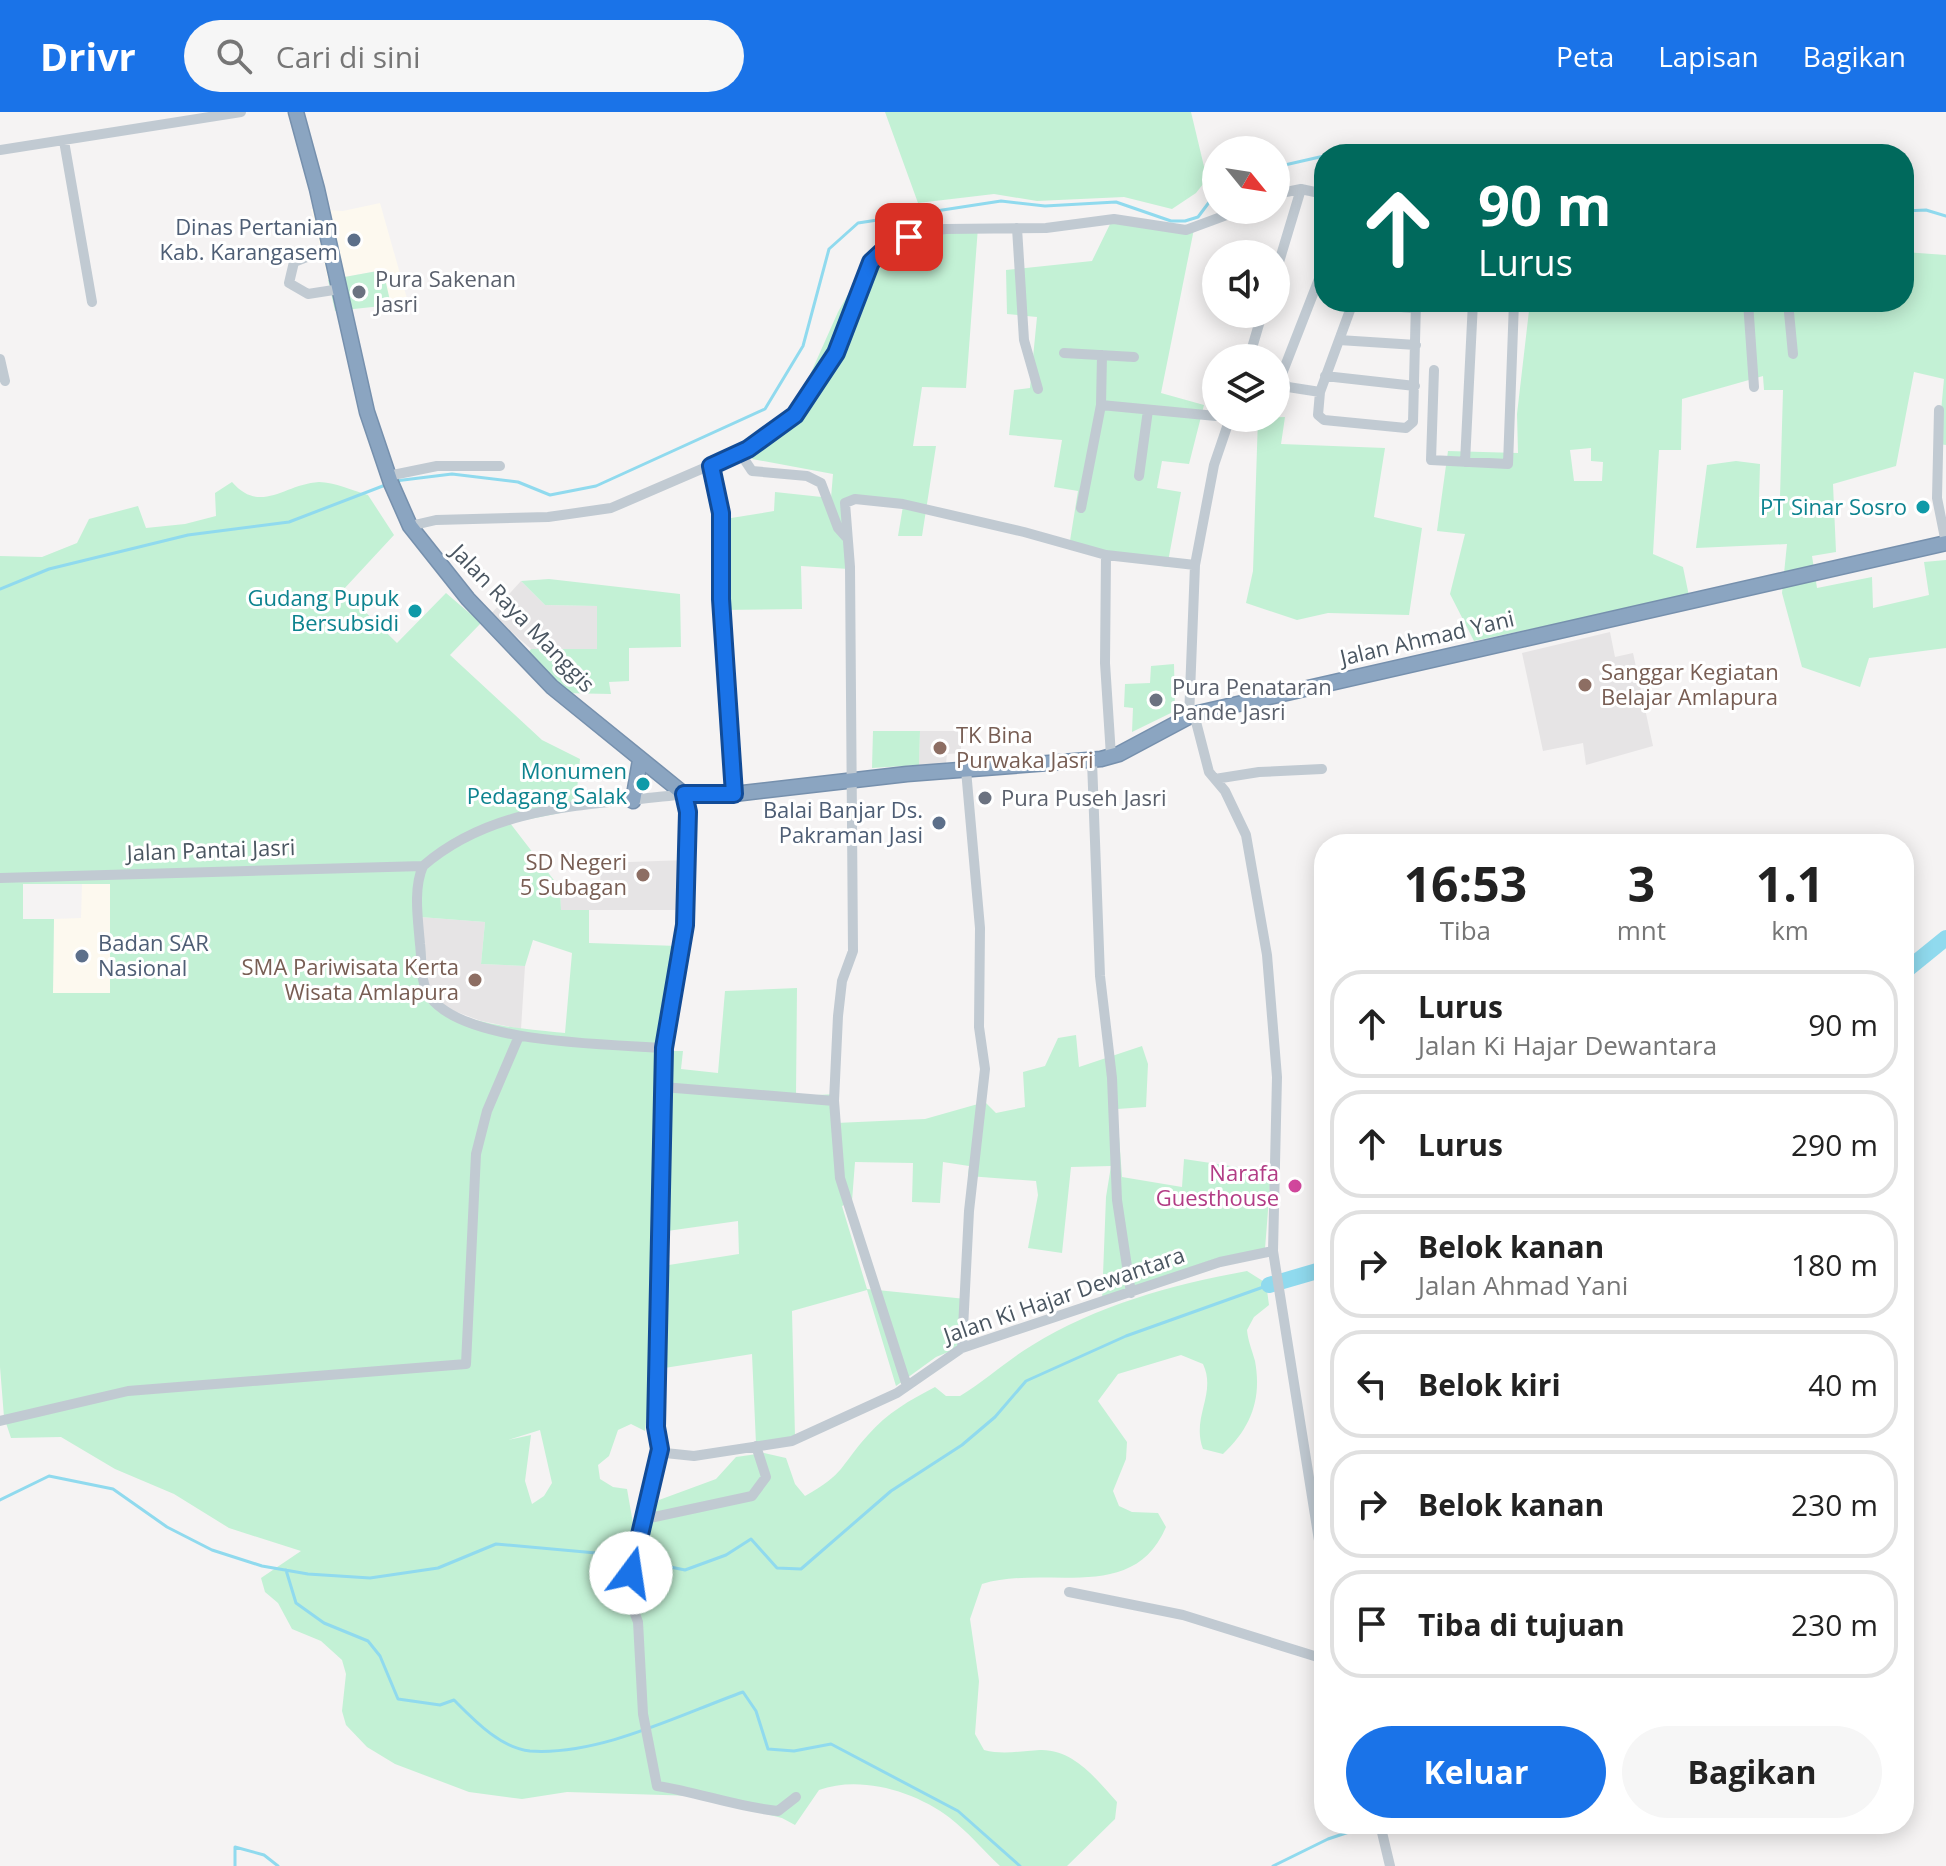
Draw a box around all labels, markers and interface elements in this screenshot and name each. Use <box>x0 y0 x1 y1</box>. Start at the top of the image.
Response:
search box <box>184 20 744 92</box>
text: Drivr <box>40 30 136 82</box>
icon: search <box>212 34 256 78</box>
text: Cari di sini <box>276 36 421 77</box>
text: Peta <box>1556 37 1614 75</box>
text: Lapisan <box>1658 37 1759 75</box>
text: Bagikan <box>1803 37 1906 75</box>
north arrow <box>1202 136 1290 224</box>
map controls <box>1202 136 1290 432</box>
text: 90 m <box>1478 166 1612 242</box>
icon: ahead <box>1346 176 1450 280</box>
pin <box>875 203 943 271</box>
place label: Dinas Pertanian Kab. Karangasem <box>160 211 338 266</box>
icon: arrive <box>887 215 931 259</box>
marker: Dinas Pertanian Kab. Karangasem <box>345 231 363 249</box>
text: Lurus <box>1478 238 1573 287</box>
button: sound <box>1202 240 1290 328</box>
place label: Pura Sakenan Jasri <box>373 263 516 318</box>
marker: Pura Sakenan Jasri <box>350 283 368 301</box>
button: layers <box>1202 344 1290 432</box>
place label: PT Sinar Sosro <box>1760 491 1907 521</box>
marker: PT Sinar Sosro <box>1914 498 1932 516</box>
street label: Jalan Raya Manggis <box>444 535 602 698</box>
place label: Gudang Pupuk Bersubsidi <box>247 582 399 637</box>
marker: Gudang Pupuk Bersubsidi <box>406 602 424 620</box>
street label: Jalan Ahmad Yani <box>1335 602 1517 672</box>
place label: Sanggar Kegiatan Belajar Amlapura <box>1601 656 1779 711</box>
place label: Pura Penataran Pande Jasri <box>1172 671 1332 726</box>
marker: Sanggar Kegiatan Belajar Amlapura <box>1576 676 1594 694</box>
marker: Pura Penataran Pande Jasri <box>1147 691 1165 709</box>
place label: TK Bina Purwaka Jasri <box>956 719 1094 774</box>
marker: TK Bina Purwaka Jasri <box>931 739 949 757</box>
place label: Monumen Pedagang Salak <box>467 755 627 810</box>
marker: Monumen Pedagang Salak <box>634 775 652 793</box>
place label: Pura Puseh Jasri <box>1001 782 1167 812</box>
marker: Pura Puseh Jasri <box>976 789 994 807</box>
place label: Balai Banjar Ds. Pakraman Jasi <box>763 794 923 849</box>
marker: Balai Banjar Ds. Pakraman Jasi <box>930 814 948 832</box>
street label: Jalan Pantai Jasri <box>124 831 296 867</box>
place label: SD Negeri 5 Subagan <box>520 846 627 901</box>
text: 16:53 <box>1404 851 1527 916</box>
text: 3 <box>1628 851 1655 916</box>
text: 1.1 <box>1756 851 1824 916</box>
marker: SD Negeri 5 Subagan <box>634 866 652 884</box>
text: Tiba <box>1440 912 1491 948</box>
text: mnt <box>1617 912 1666 948</box>
text: km <box>1771 912 1809 948</box>
place label: Badan SAR Nasional <box>98 927 209 982</box>
marker: Badan SAR Nasional <box>73 947 91 965</box>
place label: SMA Pariwisata Kerta Wisata Amlapura <box>242 951 459 1006</box>
marker: SMA Pariwisata Kerta Wisata Amlapura <box>466 971 484 989</box>
text: Lurus <box>1418 986 1503 1027</box>
icon: ahead <box>1350 1002 1394 1046</box>
text: 90 m <box>1808 1004 1878 1045</box>
text: Jalan Ki Hajar Dewantara <box>1418 1027 1717 1063</box>
icon: ahead <box>1350 1122 1394 1166</box>
text: Lurus <box>1418 1124 1503 1165</box>
text: 290 m <box>1791 1124 1878 1165</box>
place label: Narafa Guesthouse <box>1156 1157 1279 1212</box>
marker: Narafa Guesthouse <box>1286 1177 1304 1195</box>
text: Belok kanan <box>1418 1226 1604 1267</box>
street label: Jalan Ki Hajar Dewantara <box>937 1239 1188 1350</box>
icon: right <box>1350 1242 1394 1286</box>
text: 180 m <box>1791 1244 1878 1285</box>
text: Jalan Ahmad Yani <box>1418 1267 1628 1303</box>
icon: left <box>1350 1362 1394 1406</box>
text: Belok kiri <box>1418 1364 1561 1405</box>
text: 40 m <box>1808 1364 1878 1405</box>
icon: right <box>1350 1482 1394 1526</box>
text: Belok kanan <box>1418 1484 1604 1525</box>
text: 230 m <box>1791 1484 1878 1525</box>
position arrow <box>589 1531 673 1615</box>
icon: arrive <box>1350 1602 1394 1646</box>
text: Tiba di tujuan <box>1418 1604 1625 1645</box>
text: 230 m <box>1791 1604 1878 1645</box>
button: Keluar <box>1346 1726 1606 1818</box>
button: Bagikan <box>1622 1726 1882 1818</box>

